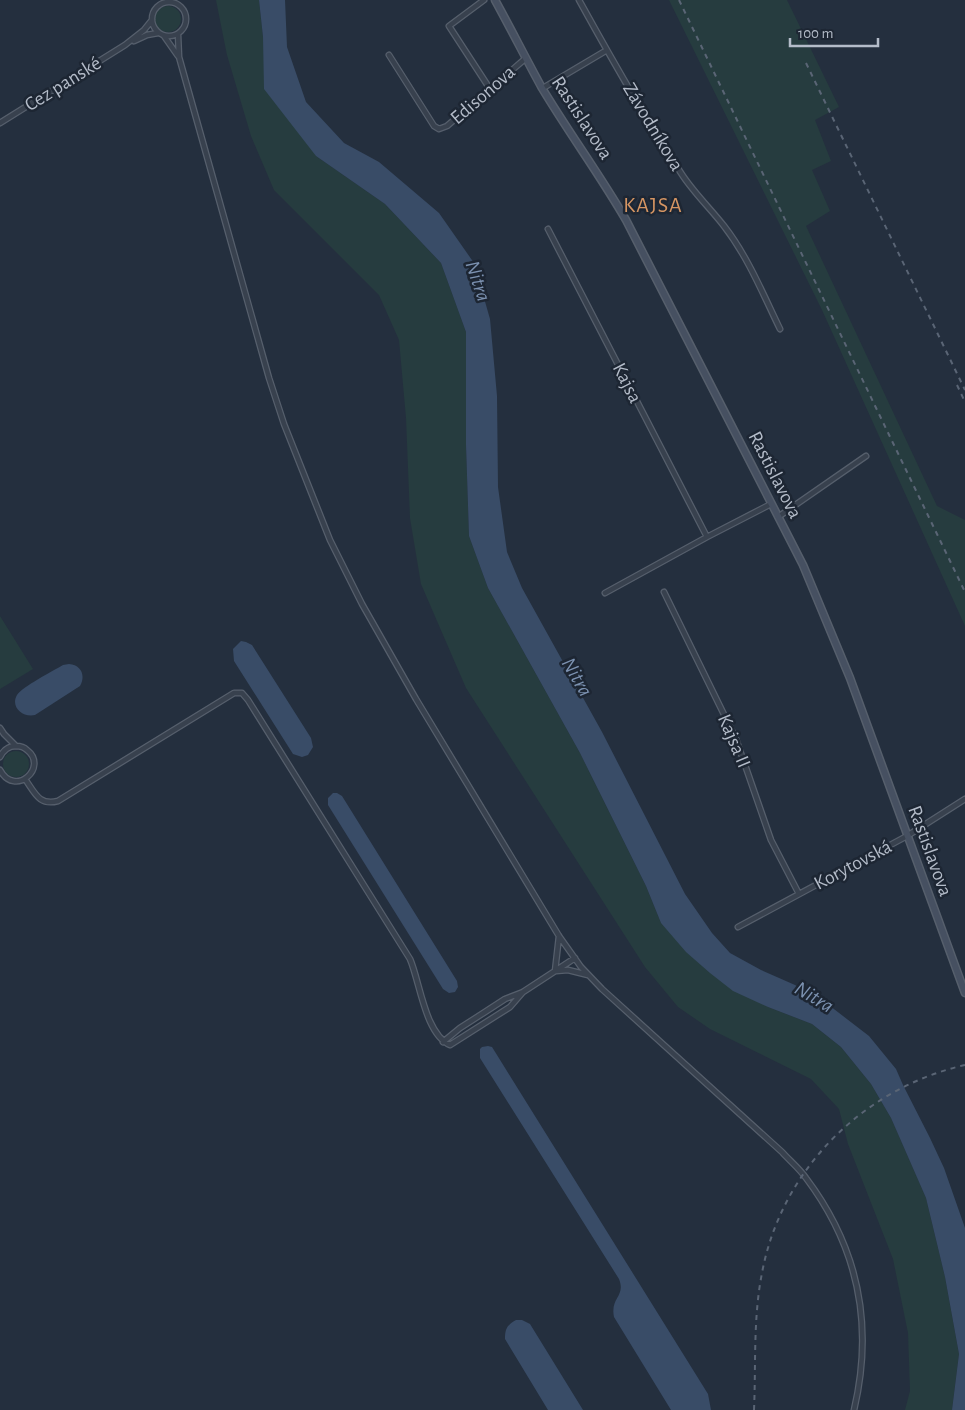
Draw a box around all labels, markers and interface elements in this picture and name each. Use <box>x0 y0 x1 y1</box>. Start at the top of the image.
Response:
scale bar <box>790 15 878 47</box>
text: 100 m <box>798 26 833 41</box>
street label: Cez panské <box>21 53 105 115</box>
street label: Edisonova <box>447 62 519 128</box>
street label: Rastislavova <box>548 73 616 163</box>
street label: Závodníkova <box>619 80 687 174</box>
district label: KAJSA <box>623 194 683 216</box>
water label: Nitra <box>461 258 495 304</box>
street label: Kajsa <box>609 360 645 406</box>
street label: Rastislavova <box>745 428 805 522</box>
water label: Nitra <box>558 654 596 700</box>
street label: Kajsa II <box>714 711 754 771</box>
street label: Rastislavova <box>904 803 956 899</box>
street label: Korytovská <box>811 836 895 894</box>
water label: Nitra <box>791 977 837 1017</box>

